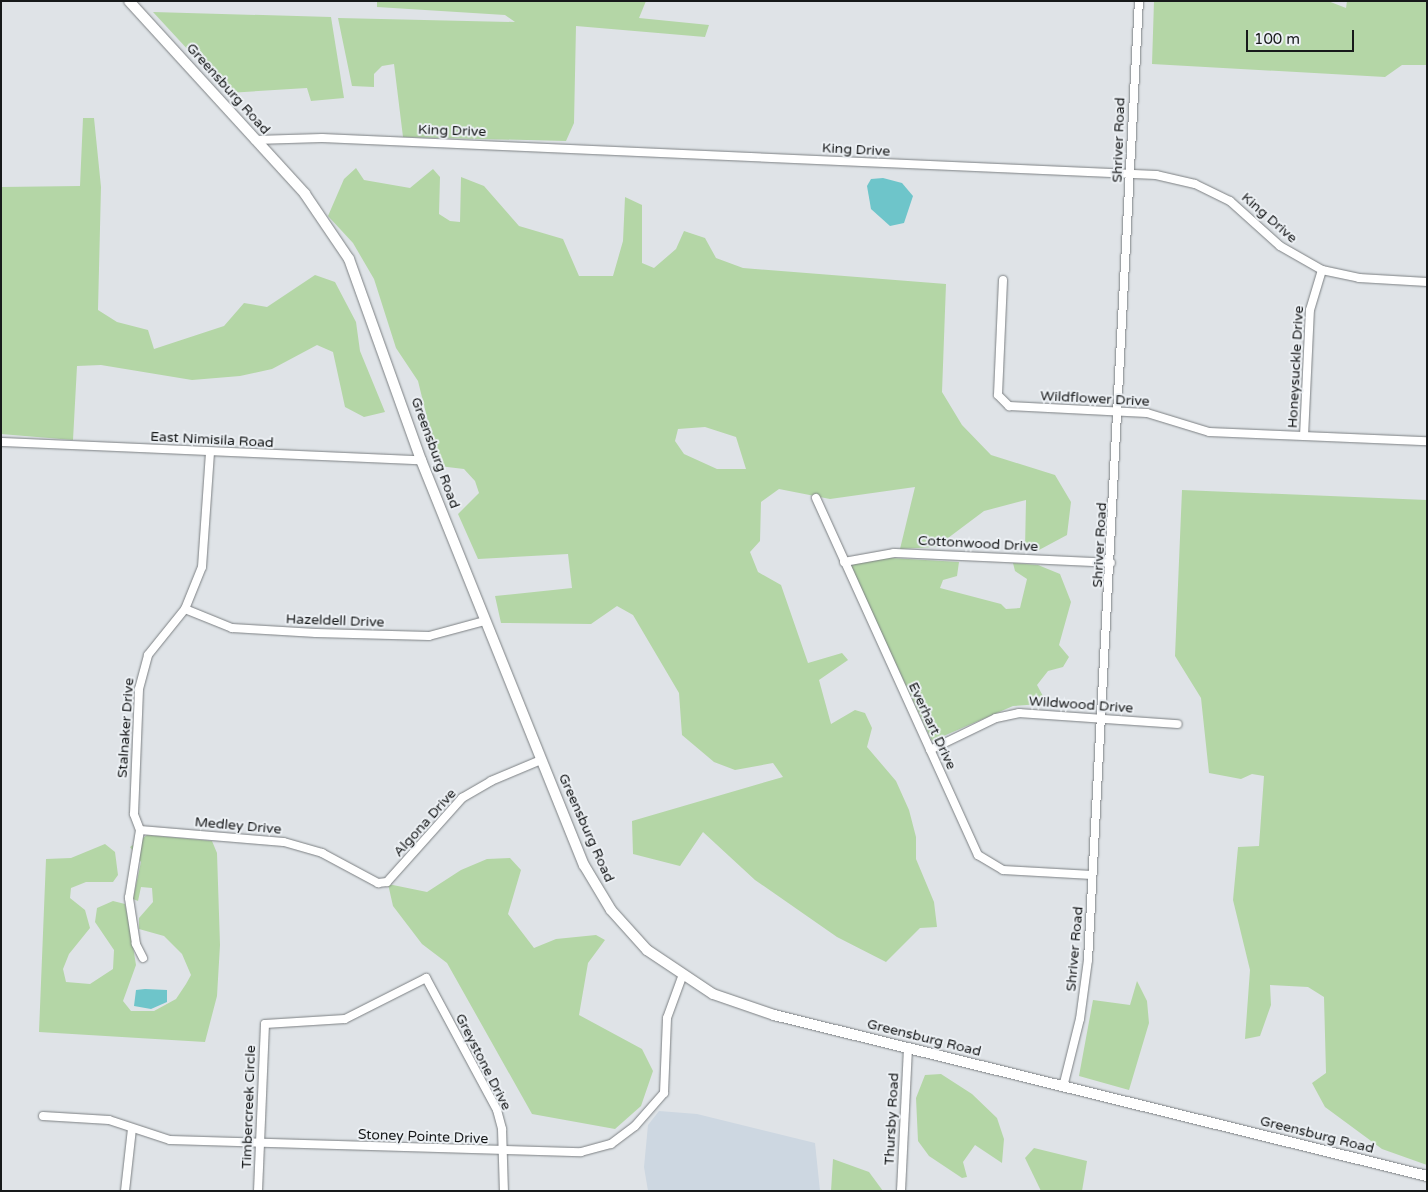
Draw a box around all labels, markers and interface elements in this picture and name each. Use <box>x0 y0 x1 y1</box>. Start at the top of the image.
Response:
scale bar <box>1248 20 1356 52</box>
text: 100 m <box>1254 30 1300 48</box>
street label: Greensburg Road <box>183 40 273 138</box>
street label: Shriver Road <box>1109 97 1129 183</box>
street label: King Drive <box>418 121 486 141</box>
street label: King Drive <box>821 140 891 160</box>
street label: King Drive <box>1238 189 1300 247</box>
street label: Honeysuckle Drive <box>1284 305 1308 429</box>
street label: Wildflower Drive <box>1040 388 1150 410</box>
street label: Greensburg Road <box>407 395 463 511</box>
street label: East Nimisila Road <box>150 428 274 452</box>
street label: Shriver Road <box>1089 502 1111 588</box>
street label: Cottonwood Drive <box>917 532 1039 556</box>
street label: Hazeldell Drive <box>285 611 385 631</box>
street label: Stalnaker Drive <box>114 677 138 779</box>
street label: Everhart Drive <box>904 680 960 772</box>
street label: Wildwood Drive <box>1028 693 1134 717</box>
street label: Greensburg Road <box>555 771 617 885</box>
street label: Algona Drive <box>390 786 460 860</box>
street label: Medley Drive <box>194 814 282 838</box>
street label: Shriver Road <box>1063 906 1087 992</box>
street label: Greystone Drive <box>451 1011 515 1113</box>
street label: Greensburg Road <box>865 1016 983 1060</box>
street label: Timbercreek Circle <box>238 1045 260 1169</box>
street label: Thursby Road <box>881 1072 903 1166</box>
street label: Greensburg Road <box>1258 1113 1376 1157</box>
street label: Stoney Pointe Drive <box>358 1126 488 1148</box>

